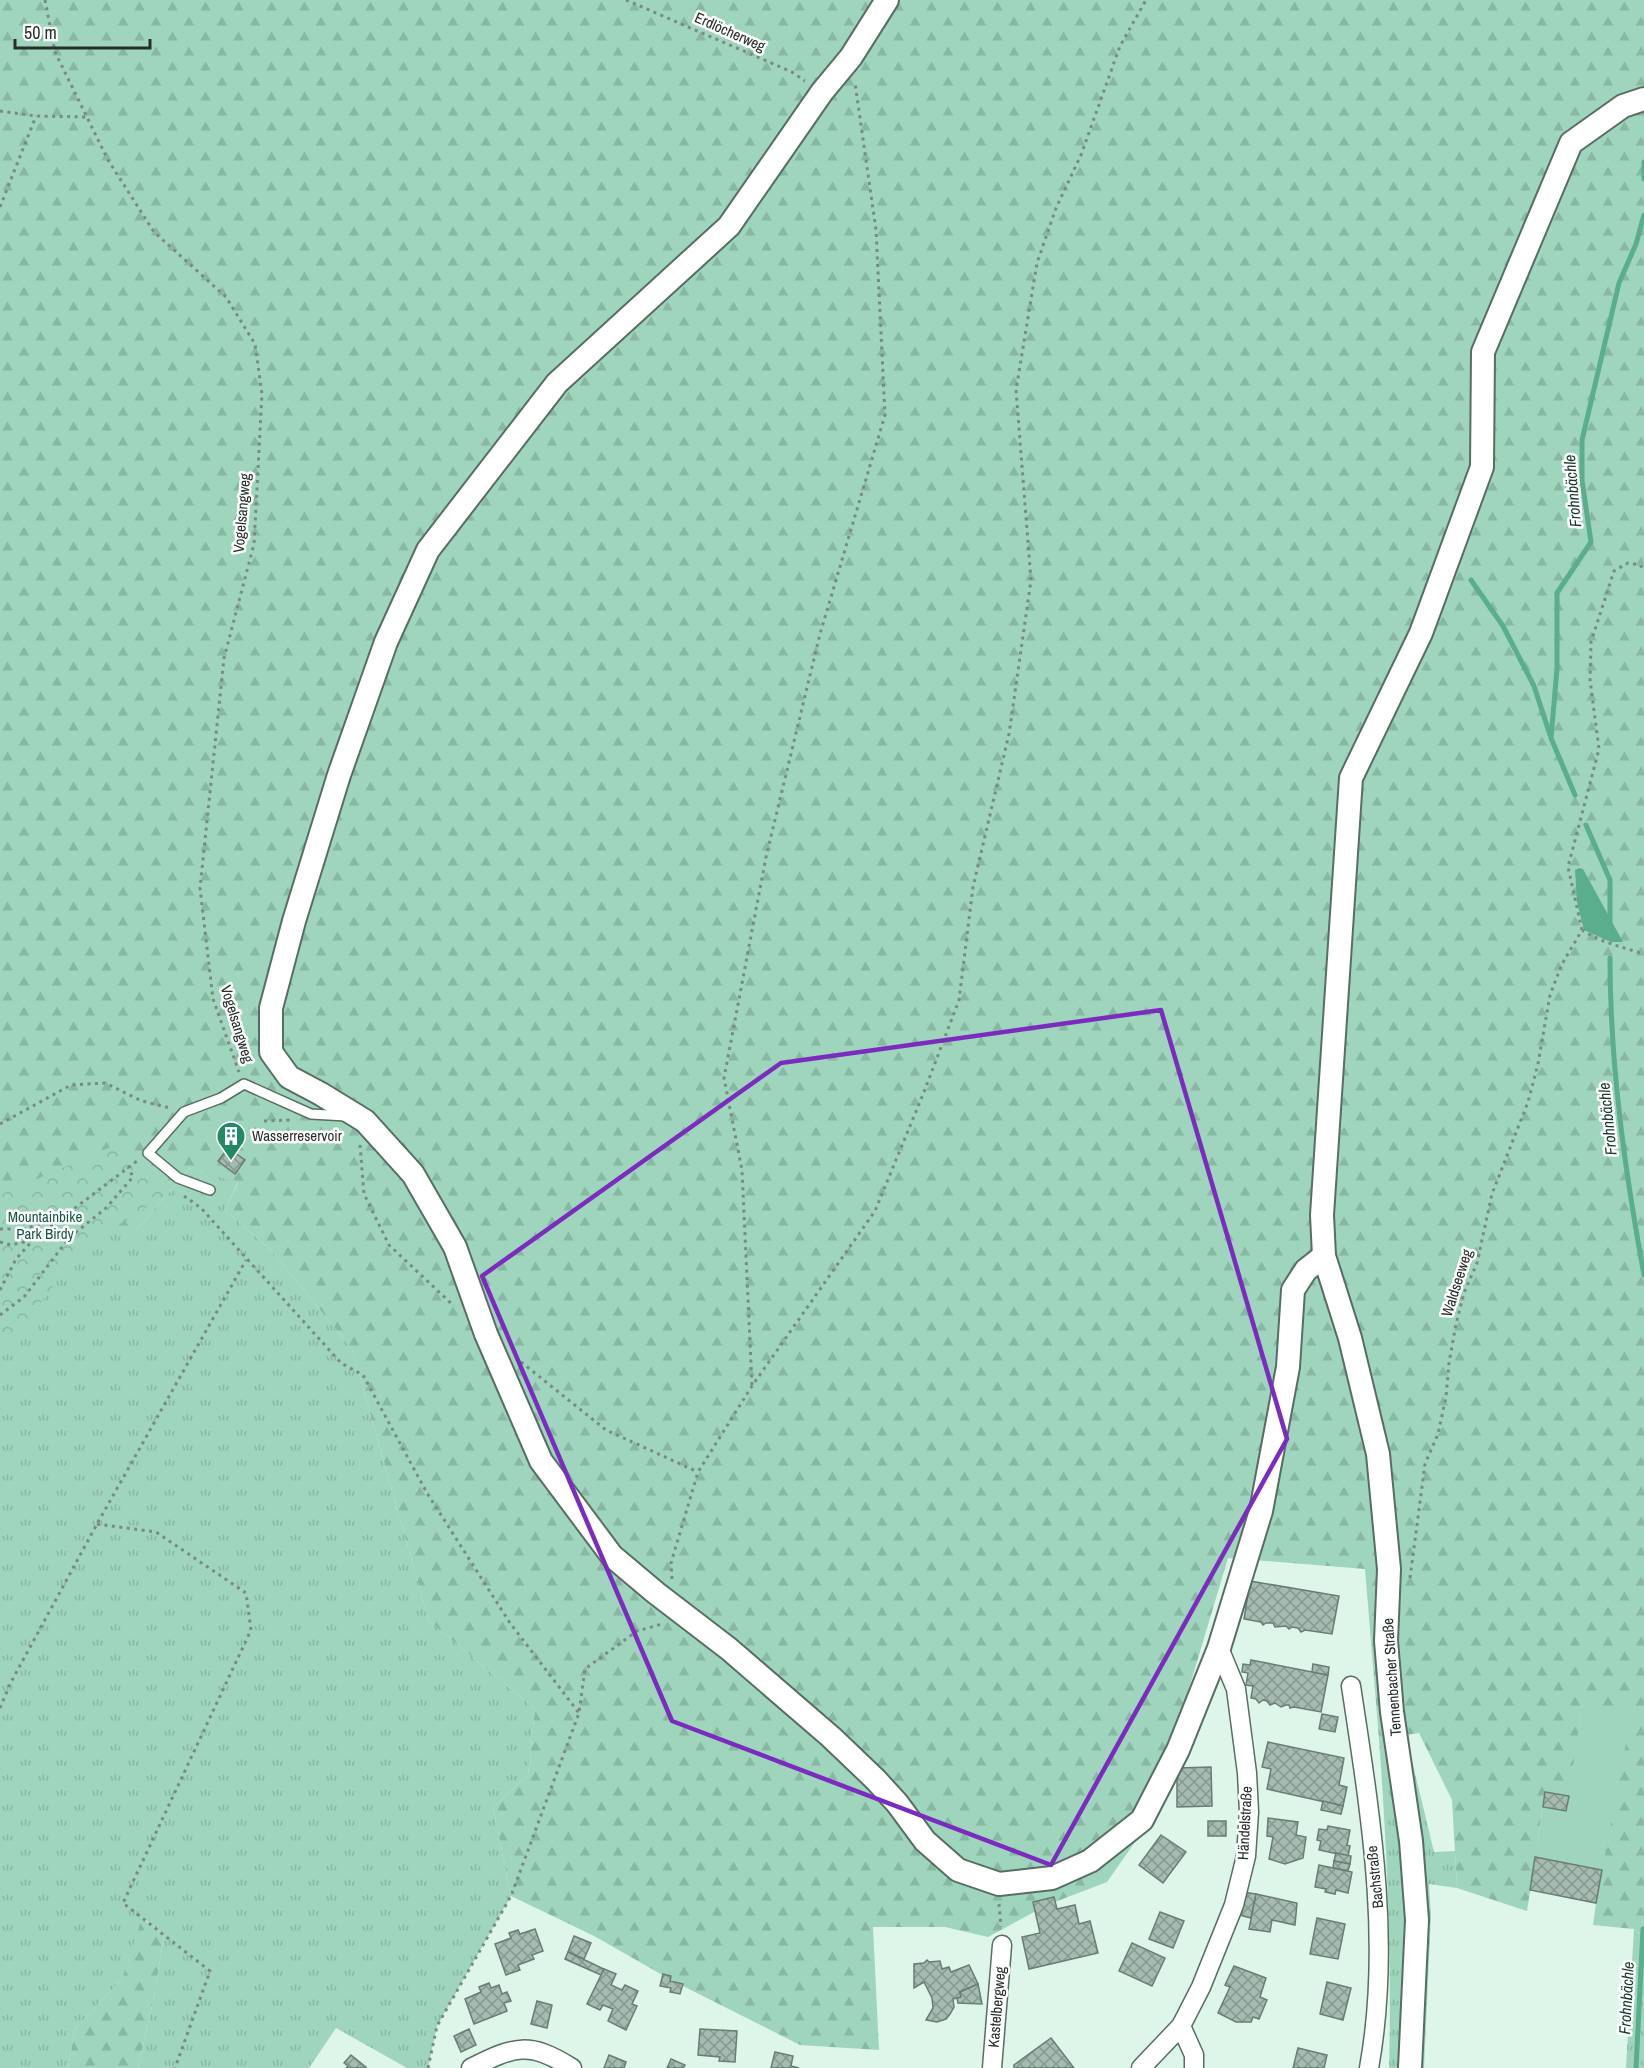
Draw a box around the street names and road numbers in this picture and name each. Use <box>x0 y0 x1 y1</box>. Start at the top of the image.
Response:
street label: Erdlöcherweg <box>692 7 769 56</box>
street label: Vogelsangweg <box>228 472 255 554</box>
street label: Vogelsangweg <box>216 983 259 1065</box>
street label: Waldseeweg <box>1436 1246 1477 1319</box>
street label: Tennenbacher Straße <box>1377 1617 1406 1737</box>
street label: Händelstraße <box>1232 1785 1257 1860</box>
street label: Bachstraße <box>1361 1845 1388 1909</box>
street label: Kastelbergweg <box>982 1965 1011 2048</box>

